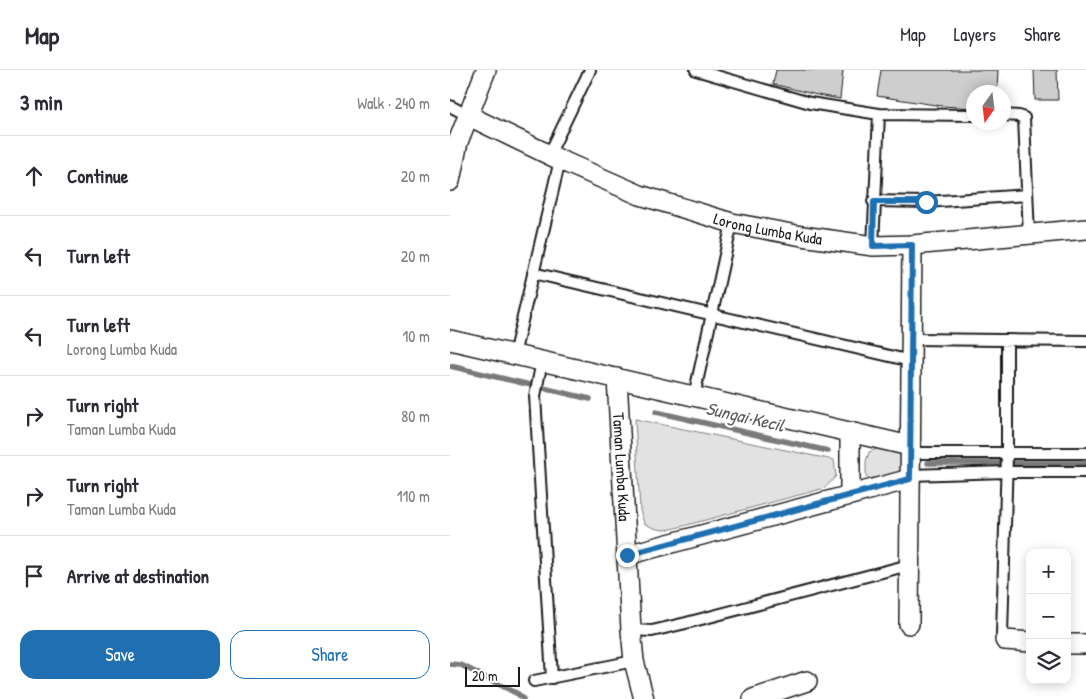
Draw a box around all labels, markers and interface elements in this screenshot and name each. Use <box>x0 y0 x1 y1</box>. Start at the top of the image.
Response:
text: Map <box>25 19 59 51</box>
text: Map <box>900 22 926 47</box>
text: Layers <box>954 22 996 47</box>
text: Share <box>1024 22 1061 47</box>
north arrow <box>966 85 1011 130</box>
text: 3 min <box>20 88 63 117</box>
text: Walk · 240 m <box>357 92 430 114</box>
icon: ahead <box>20 162 48 190</box>
text: Continue <box>67 163 128 189</box>
text: 20 m <box>401 165 430 187</box>
route start <box>915 191 938 214</box>
street label: Lorong Lumba Kuda <box>711 207 824 250</box>
icon: left <box>20 242 48 270</box>
text: Turn left <box>67 243 130 269</box>
text: 20 m <box>401 245 430 267</box>
text: Turn left <box>67 312 130 338</box>
icon: left <box>20 322 48 350</box>
text: 10 m <box>402 325 430 347</box>
text: Lorong Lumba Kuda <box>67 338 177 360</box>
text: Turn right <box>67 392 138 418</box>
water label: Sungai Kecil <box>704 395 788 438</box>
icon: right <box>20 402 48 430</box>
text: 80 m <box>401 405 430 427</box>
street label: Taman Lumba Kuda <box>608 412 636 522</box>
text: Taman Lumba Kuda <box>67 418 176 440</box>
text: Turn right <box>67 472 138 498</box>
icon: right <box>20 482 48 510</box>
text: 110 m <box>397 485 430 507</box>
text: Taman Lumba Kuda <box>67 498 176 520</box>
route end <box>616 544 639 567</box>
map controls <box>1026 549 1071 684</box>
button: + <box>1026 549 1071 594</box>
icon: arrive <box>20 562 48 590</box>
text: Arrive at destination <box>67 563 209 589</box>
button: − <box>1026 594 1071 639</box>
button: Save <box>20 630 220 679</box>
button: Share <box>230 630 430 679</box>
button: layers <box>1026 639 1071 684</box>
scale bar <box>465 664 520 687</box>
text: 20 m <box>472 666 498 685</box>

